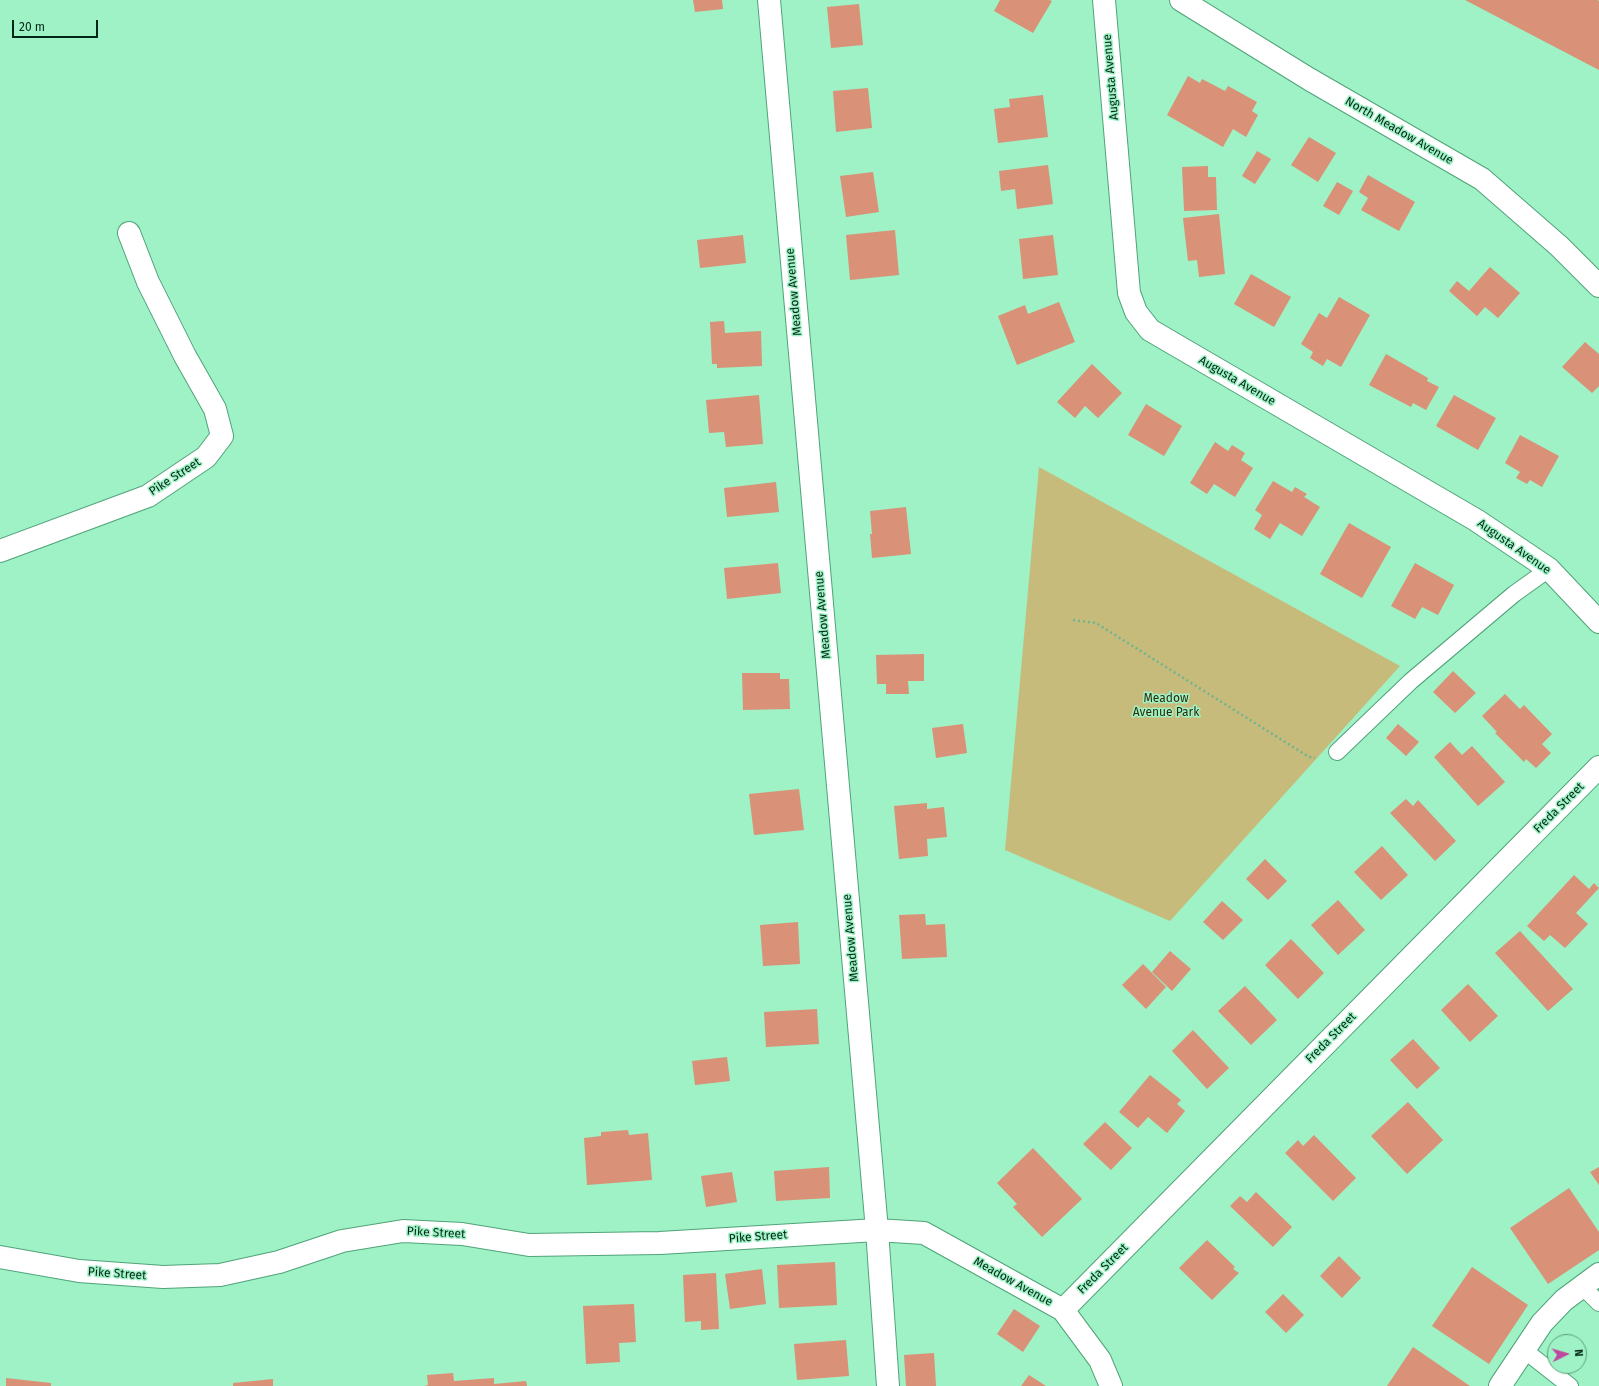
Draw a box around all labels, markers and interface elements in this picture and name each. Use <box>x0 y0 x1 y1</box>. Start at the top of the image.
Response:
scale bar <box>14 12 100 38</box>
text: 20 m <box>19 20 45 34</box>
street label: Augusta Avenue <box>1100 33 1122 121</box>
street label: North Meadow Avenue <box>1342 94 1456 168</box>
street label: Meadow Avenue <box>783 248 805 336</box>
street label: Augusta Avenue <box>1196 353 1278 409</box>
street label: Pike Street <box>146 455 204 499</box>
street label: Augusta Avenue <box>1475 516 1553 578</box>
street label: Meadow Avenue <box>812 571 834 659</box>
park label: Meadow Avenue Park <box>1133 692 1199 720</box>
street label: Freda Street <box>1531 780 1587 836</box>
street label: Meadow Avenue <box>840 894 862 982</box>
street label: Freda Street <box>1303 1010 1359 1066</box>
street label: Pike Street <box>406 1224 466 1242</box>
street label: Pike Street <box>728 1228 788 1246</box>
street label: Freda Street <box>1075 1241 1131 1297</box>
street label: Meadow Avenue <box>971 1254 1055 1310</box>
street label: Pike Street <box>87 1265 147 1283</box>
north arrow <box>1547 1334 1587 1374</box>
text: N <box>1572 1349 1585 1357</box>

